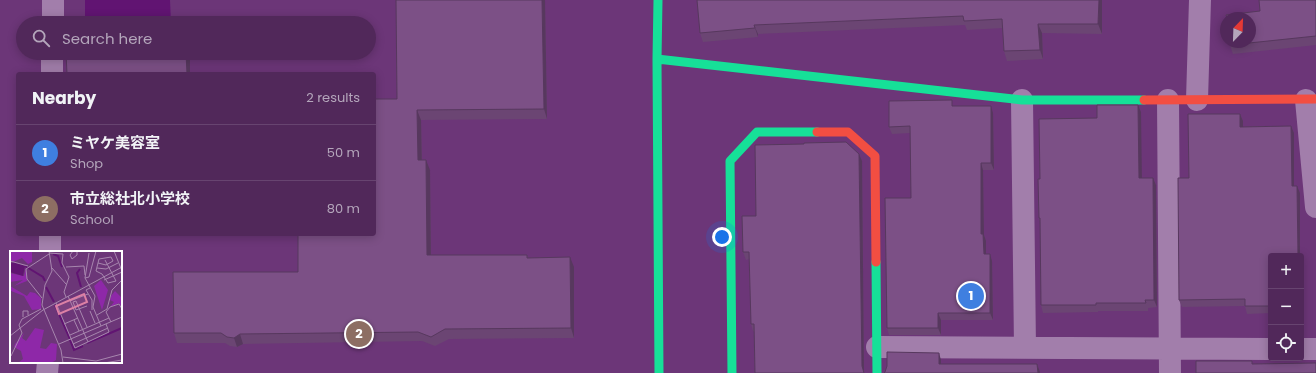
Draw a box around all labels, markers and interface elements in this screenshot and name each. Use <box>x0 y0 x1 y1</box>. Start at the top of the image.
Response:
north arrow <box>1220 12 1256 48</box>
search box <box>16 16 376 60</box>
icon: search <box>30 27 52 49</box>
text: Search here <box>62 28 152 49</box>
text: Nearby <box>32 86 96 110</box>
text: 2 results <box>306 88 360 107</box>
text: ミヤケ美容室 <box>70 132 160 153</box>
text: 1 <box>43 143 47 162</box>
text: 50 m <box>327 143 360 162</box>
text: Shop <box>70 154 103 173</box>
text: 市立総社北小学校 <box>70 188 190 209</box>
text: 2 <box>41 199 49 218</box>
text: 80 m <box>327 199 360 218</box>
text: School <box>70 210 114 229</box>
your location <box>712 227 732 247</box>
inset map <box>10 251 122 363</box>
map controls <box>1268 253 1304 361</box>
button: + <box>1268 253 1304 289</box>
pin: 1 <box>958 281 984 311</box>
button: − <box>1268 289 1304 325</box>
pin: 2 <box>346 319 372 349</box>
button: locate <box>1268 325 1304 361</box>

